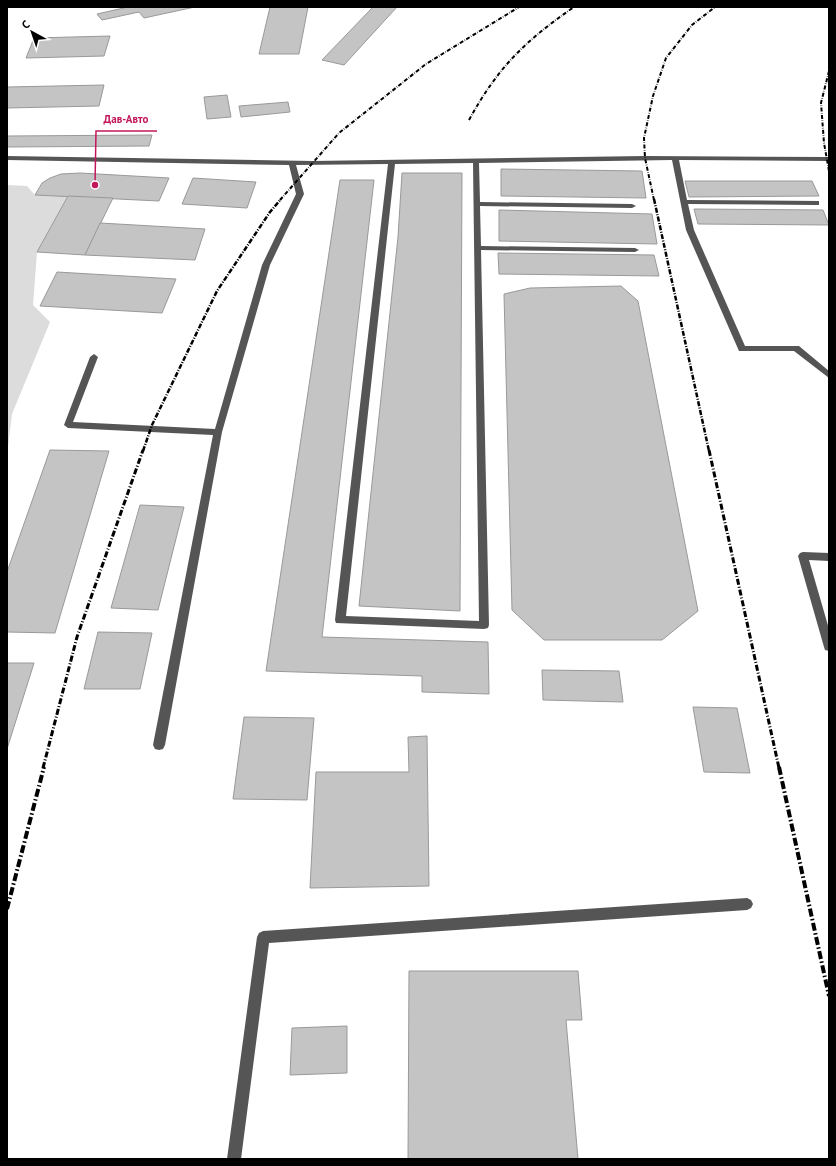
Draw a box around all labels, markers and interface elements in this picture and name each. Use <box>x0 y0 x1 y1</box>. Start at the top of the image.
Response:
north arrow <box>12 12 52 52</box>
text: С <box>19 17 32 32</box>
callout: Дав-Авто <box>96 108 157 131</box>
text: Дав-Авто <box>104 112 148 126</box>

